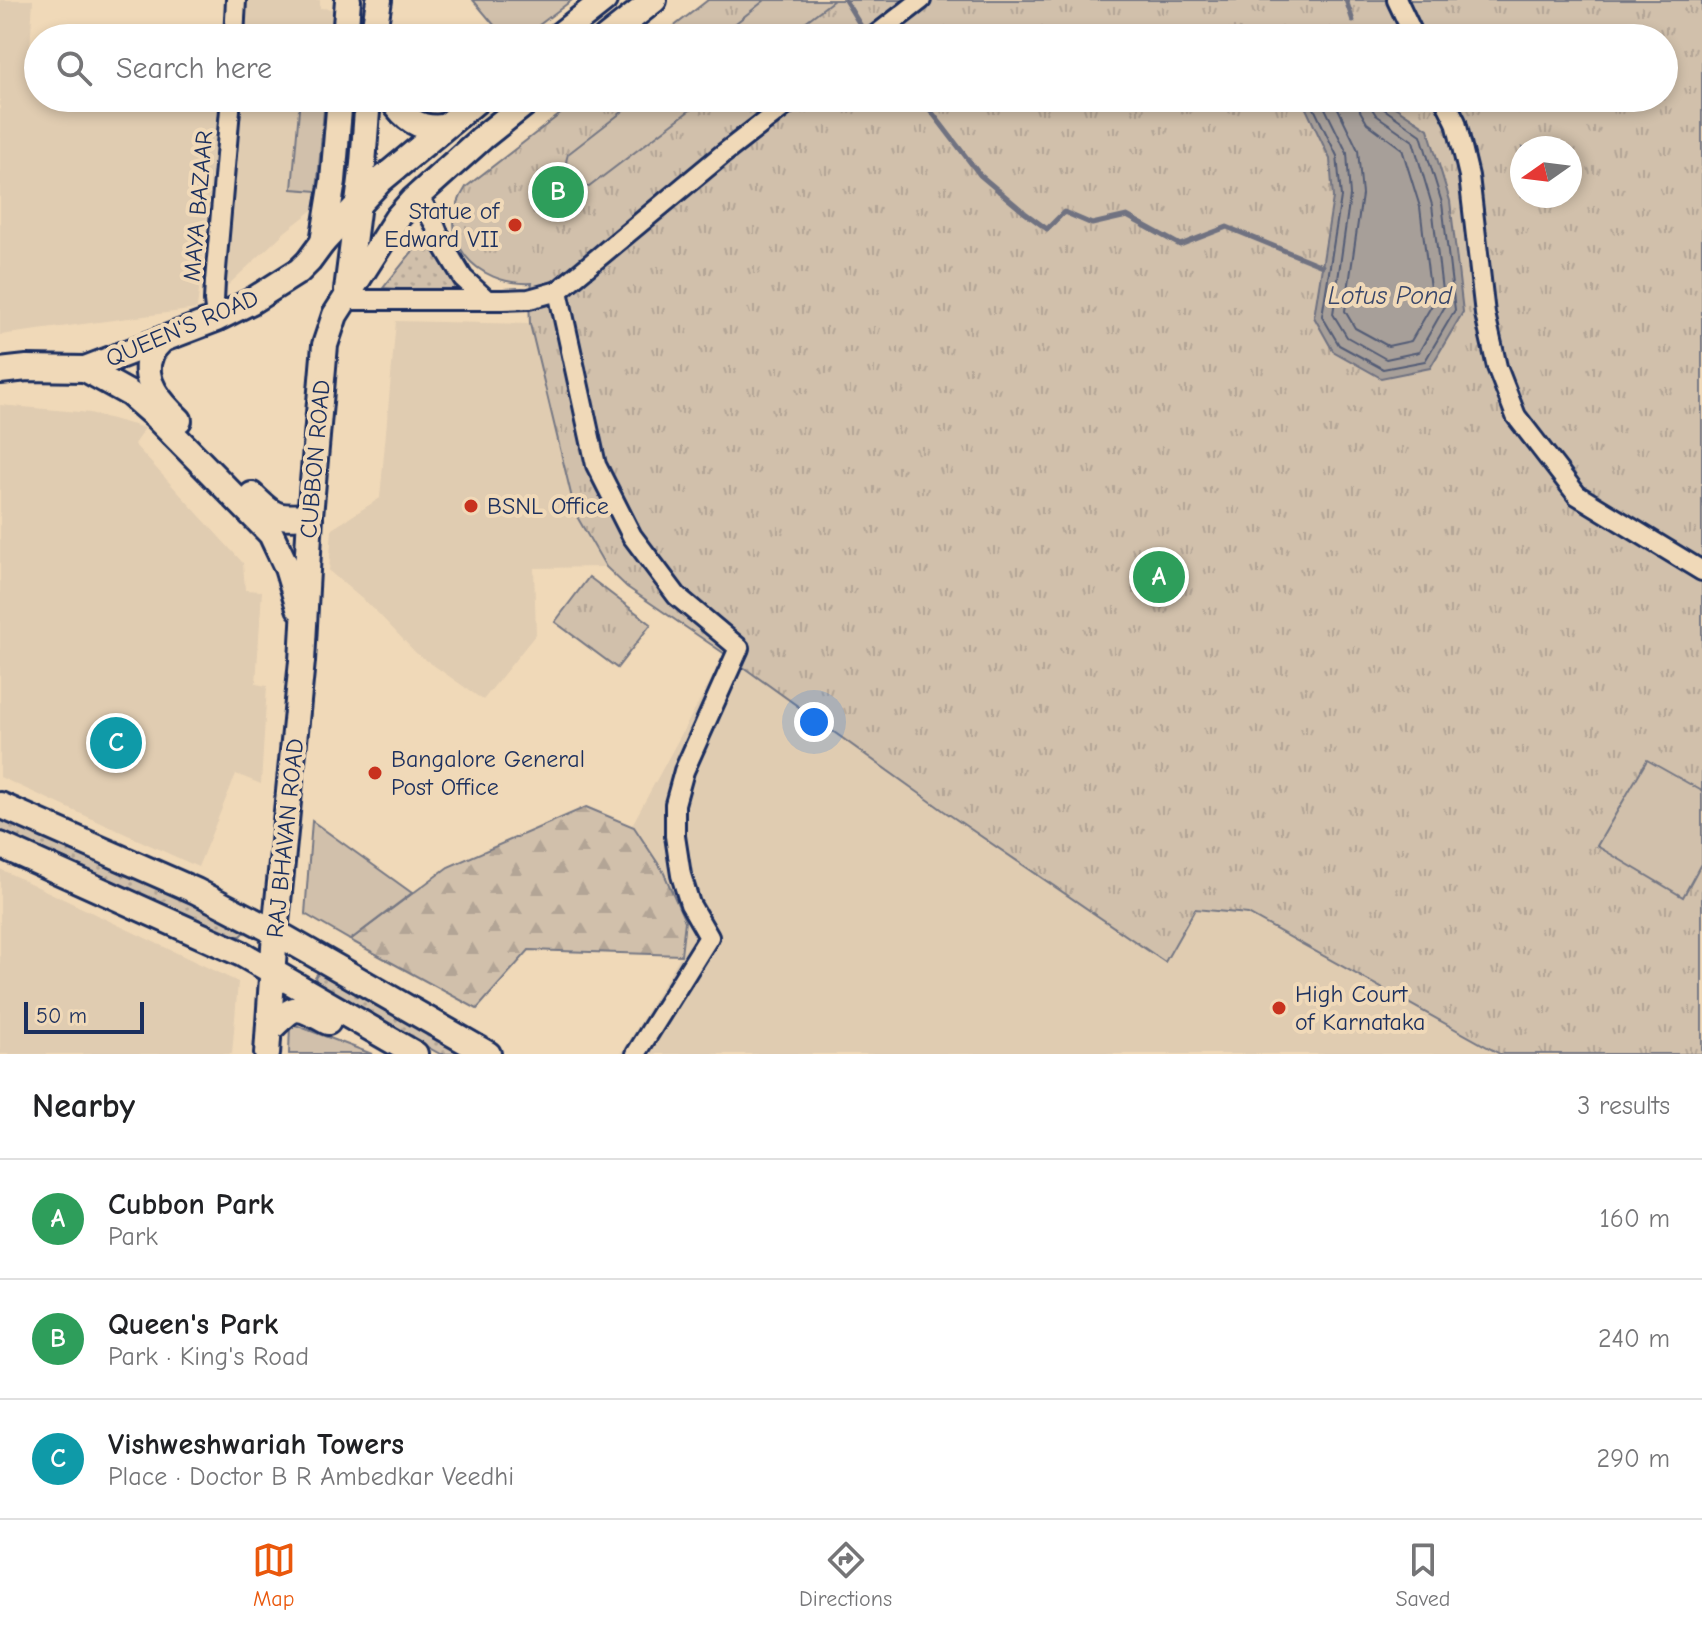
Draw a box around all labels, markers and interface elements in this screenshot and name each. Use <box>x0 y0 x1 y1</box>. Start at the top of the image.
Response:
search box <box>24 24 1678 112</box>
icon: search <box>52 46 96 90</box>
text: Search here <box>116 51 272 86</box>
street label: MAYA BAZAAR <box>177 129 219 283</box>
north arrow <box>1510 136 1582 208</box>
pin: B <box>532 162 584 222</box>
place label: Statue of Edward VII <box>384 197 500 253</box>
marker: Statue of Edward VII <box>506 216 524 234</box>
water label: Lotus Pond <box>1328 281 1453 311</box>
street label: QUEEN'S ROAD <box>101 283 263 373</box>
street label: CUBBON ROAD <box>294 379 336 539</box>
place label: BSNL Office <box>487 492 609 520</box>
marker: BSNL Office <box>462 497 480 515</box>
pin: A <box>1133 547 1185 607</box>
your location <box>794 702 834 742</box>
pin: C <box>90 713 142 773</box>
street label: RAJ BHAVAN ROAD <box>261 737 309 939</box>
place label: Bangalore General Post Office <box>391 745 585 801</box>
marker: Bangalore General Post Office <box>366 764 384 782</box>
place label: High Court of Karnataka <box>1295 980 1425 1036</box>
scale bar <box>24 998 144 1034</box>
marker: High Court of Karnataka <box>1270 999 1288 1017</box>
text: 50 m <box>36 1003 87 1029</box>
text: Nearby <box>32 1086 135 1126</box>
text: 3 results <box>1577 1091 1670 1121</box>
text: Cubbon Park <box>108 1187 274 1222</box>
text: A <box>51 1204 65 1234</box>
text: 160 m <box>1600 1204 1670 1234</box>
text: Park <box>108 1222 158 1252</box>
text: Queen's Park <box>108 1307 278 1342</box>
text: B <box>50 1324 66 1354</box>
text: 240 m <box>1598 1324 1670 1354</box>
text: Park · King's Road <box>108 1342 309 1372</box>
text: Vishweshwariah Towers <box>108 1427 404 1462</box>
text: C <box>50 1444 66 1474</box>
text: 290 m <box>1597 1444 1670 1474</box>
text: Place · Doctor B R Ambedkar Veedhi <box>108 1462 514 1492</box>
tab: Map <box>252 1538 296 1612</box>
tab: Directions <box>799 1538 892 1612</box>
tab: Saved <box>1395 1538 1450 1612</box>

